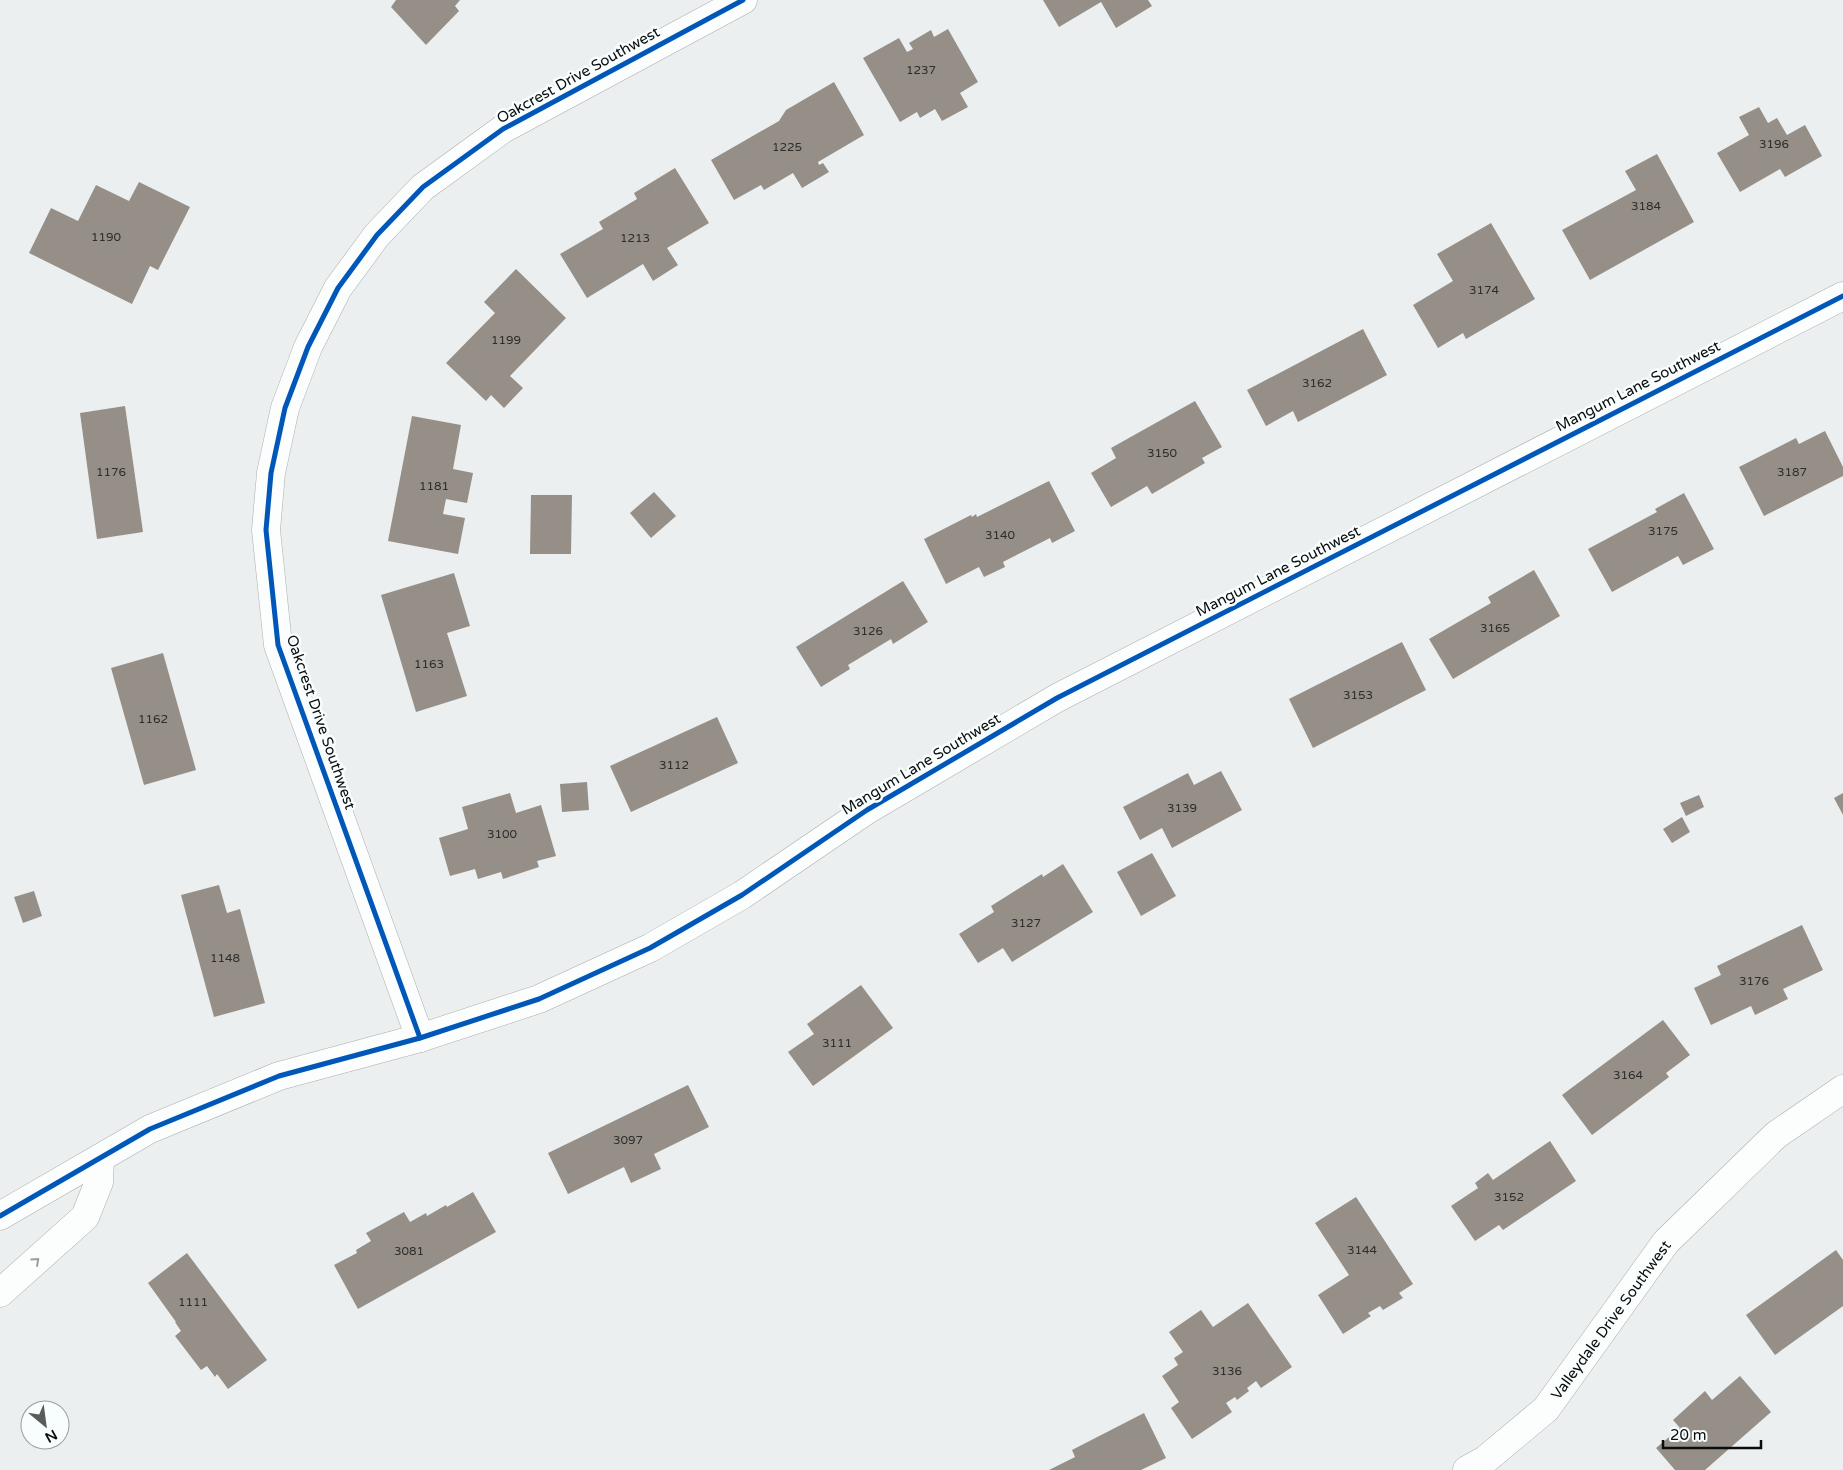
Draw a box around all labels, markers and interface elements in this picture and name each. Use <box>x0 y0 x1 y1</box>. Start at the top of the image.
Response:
street label: Oakcrest Drive Southwest <box>493 23 663 127</box>
house number: 1237 <box>906 63 936 77</box>
house number: 3196 <box>1759 137 1789 151</box>
house number: 1225 <box>772 140 802 154</box>
house number: 3184 <box>1631 199 1662 213</box>
house number: 1190 <box>91 230 122 244</box>
house number: 1213 <box>620 231 650 245</box>
house number: 3174 <box>1469 283 1500 297</box>
house number: 1199 <box>491 333 521 347</box>
street label: Mangum Lane Southwest <box>1553 336 1724 435</box>
house number: 3162 <box>1302 376 1332 390</box>
house number: 3150 <box>1147 446 1178 460</box>
house number: 1176 <box>96 465 126 479</box>
house number: 3187 <box>1777 465 1807 479</box>
house number: 1181 <box>419 479 449 493</box>
street label: Mangum Lane Southwest <box>1193 521 1364 620</box>
house number: 3175 <box>1648 524 1678 538</box>
house number: 3140 <box>985 528 1016 542</box>
house number: 3165 <box>1480 621 1510 635</box>
house number: 3126 <box>853 624 883 638</box>
street label: Oakcrest Drive Southwest <box>283 632 359 812</box>
house number: 1163 <box>414 657 444 671</box>
house number: 3153 <box>1343 688 1373 702</box>
street label: Mangum Lane Southwest <box>838 709 1004 819</box>
house number: 1162 <box>138 712 168 726</box>
house number: 3112 <box>659 758 689 772</box>
house number: 3139 <box>1167 801 1197 815</box>
house number: 3100 <box>487 827 518 841</box>
house number: 3127 <box>1011 916 1041 930</box>
house number: 1148 <box>210 951 240 965</box>
house number: 3176 <box>1739 974 1769 988</box>
house number: 3111 <box>822 1036 852 1050</box>
house number: 3164 <box>1613 1068 1644 1082</box>
house number: 3097 <box>613 1133 643 1147</box>
house number: 3152 <box>1494 1190 1524 1204</box>
street label: Valleydale Drive Southwest <box>1547 1237 1675 1403</box>
house number: 3144 <box>1347 1243 1378 1257</box>
house number: 3081 <box>394 1244 424 1258</box>
one-way arrow <box>31 1258 40 1267</box>
house number: 1111 <box>178 1295 208 1309</box>
house number: 3136 <box>1212 1364 1242 1378</box>
north arrow <box>20 1400 70 1450</box>
scale bar <box>1663 1418 1760 1450</box>
text: N <box>42 1426 60 1446</box>
text: 20 m <box>1670 1426 1707 1444</box>

